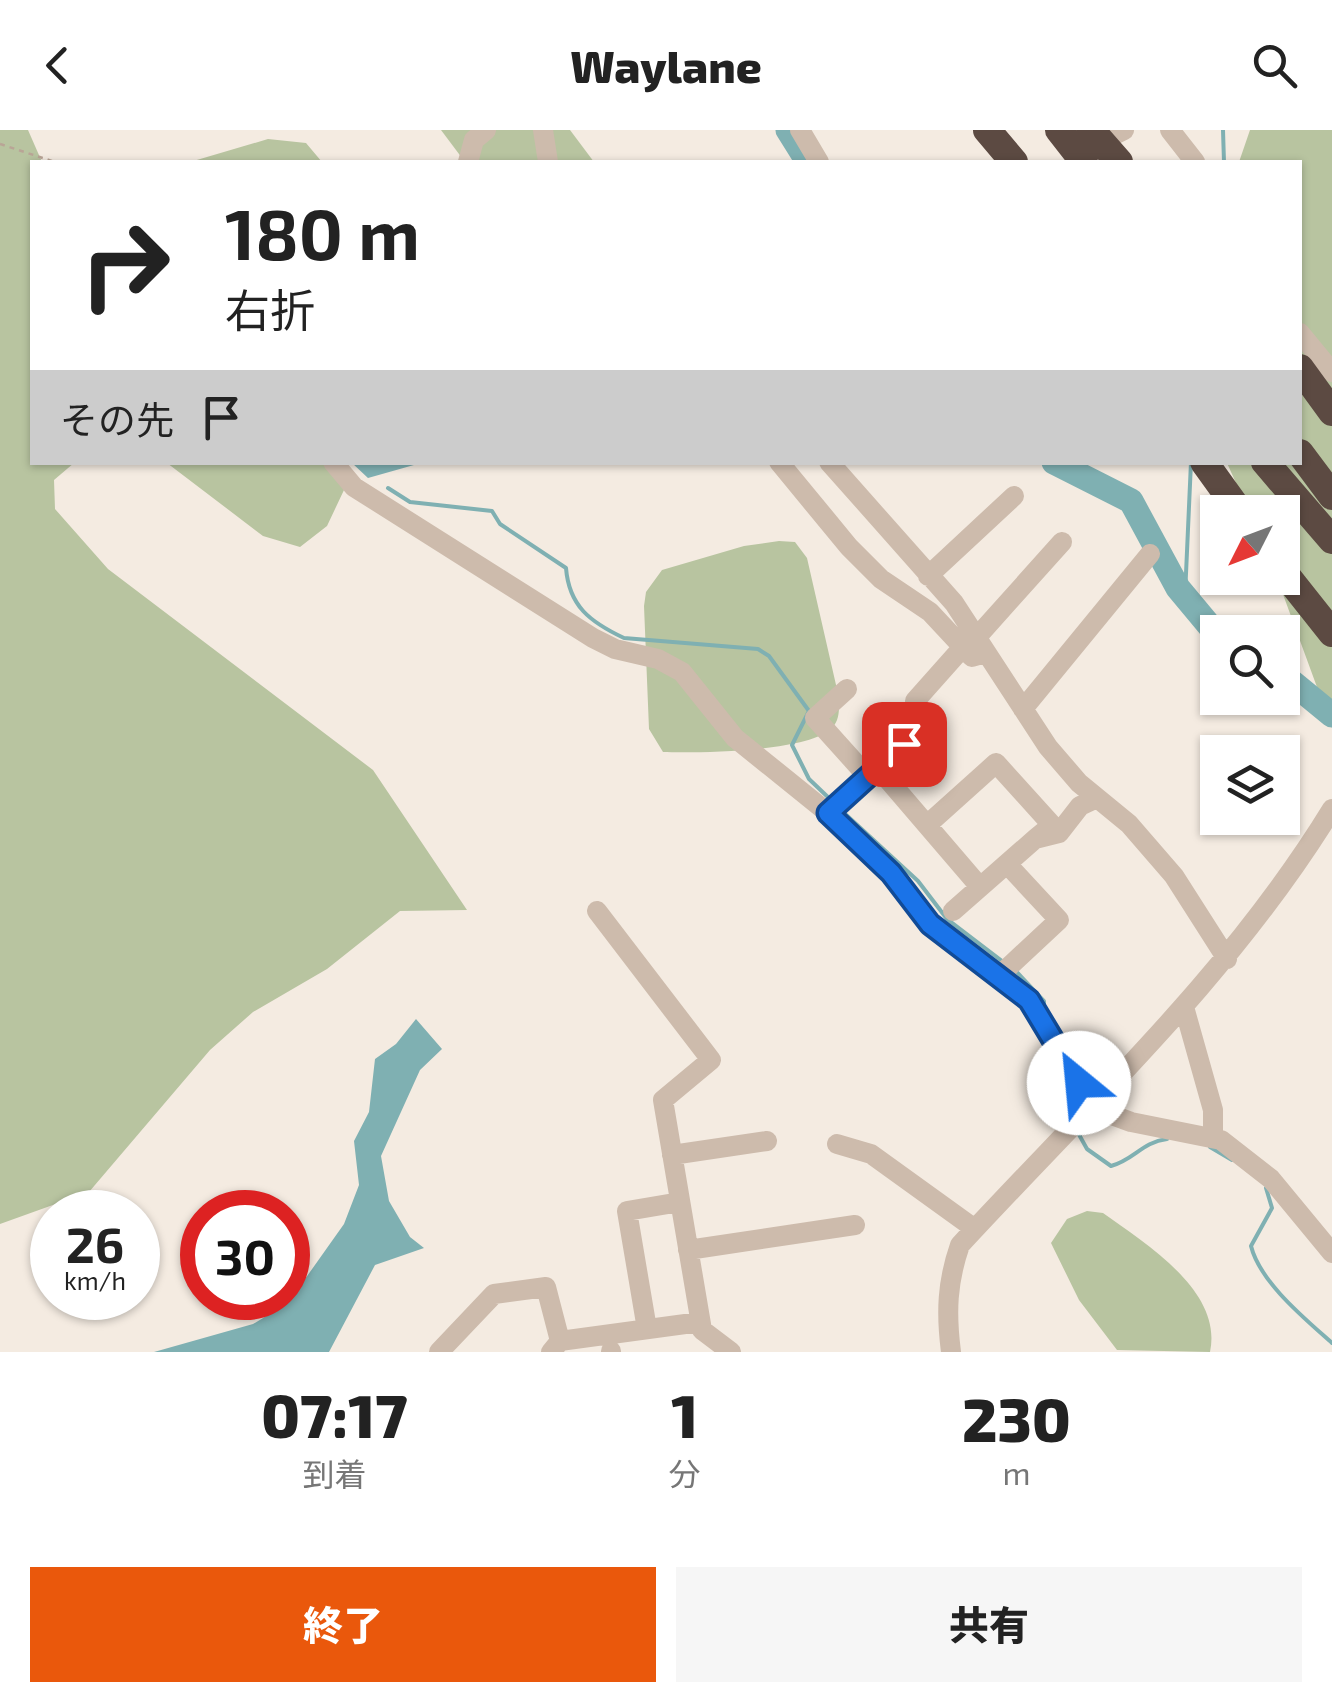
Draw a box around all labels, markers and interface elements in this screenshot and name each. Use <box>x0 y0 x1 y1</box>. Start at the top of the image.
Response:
icon: back <box>30 38 85 93</box>
text: Waylane <box>570 38 762 92</box>
icon: search <box>1247 38 1302 93</box>
text: 180 m <box>225 190 420 274</box>
icon: right <box>60 200 190 330</box>
text: 右折 <box>225 282 315 336</box>
icon: arrive <box>194 390 249 445</box>
text: その先 <box>60 396 174 442</box>
north arrow <box>1200 495 1300 595</box>
map controls <box>1200 495 1300 835</box>
button: search <box>1200 615 1300 715</box>
pin <box>862 702 947 787</box>
icon: arrive <box>877 717 932 772</box>
button: layers <box>1200 735 1300 835</box>
position arrow <box>1027 1031 1131 1135</box>
speed limit sign: 30 <box>180 1190 310 1320</box>
text: 26 <box>66 1213 124 1273</box>
text: km/h <box>64 1265 126 1295</box>
text: 07:17 <box>261 1378 408 1450</box>
text: 1 <box>671 1378 698 1450</box>
text: 230 <box>962 1382 1071 1454</box>
text: m <box>1002 1453 1030 1491</box>
text: 到着 <box>302 1454 366 1492</box>
text: 分 <box>669 1454 701 1492</box>
button: 終了 <box>30 1567 656 1682</box>
button: 共有 <box>676 1567 1302 1682</box>

